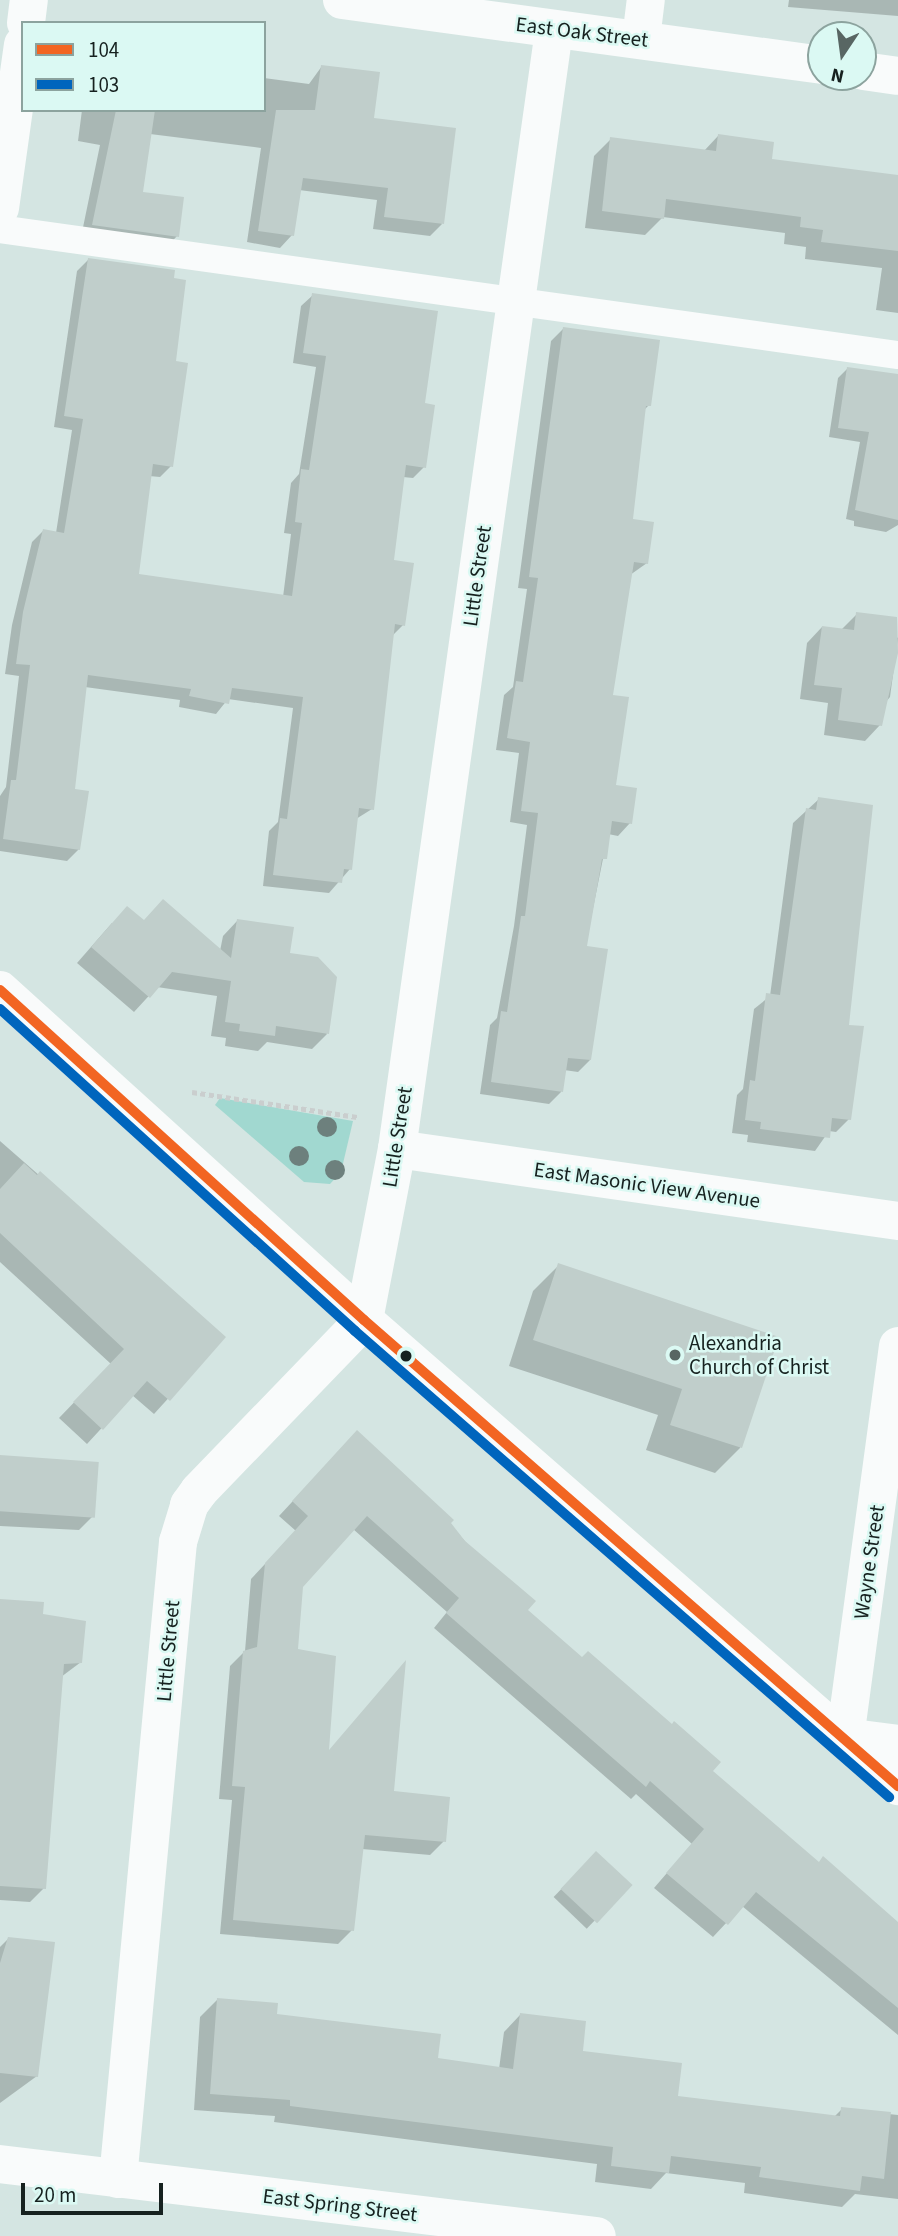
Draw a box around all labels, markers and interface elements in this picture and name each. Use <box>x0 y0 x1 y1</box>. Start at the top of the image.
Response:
street label: East Oak Street <box>514 11 650 53</box>
legend <box>21 21 266 112</box>
north arrow <box>807 21 877 91</box>
text: 104 <box>88 35 119 65</box>
text: N <box>828 60 847 90</box>
text: 103 <box>88 70 119 100</box>
street label: Little Street <box>457 524 497 628</box>
street label: Little Street <box>377 1085 417 1189</box>
street label: East Masonic View Avenue <box>532 1157 762 1213</box>
place label: Alexandria Church of Christ <box>689 1330 829 1380</box>
marker: Alexandria Church of Christ <box>667 1347 683 1363</box>
unlabelled marker <box>399 1349 413 1363</box>
street label: Wayne Street <box>849 1503 889 1621</box>
street label: Little Street <box>151 1599 185 1703</box>
scale bar <box>24 2170 166 2214</box>
text: 20 m <box>34 2180 76 2210</box>
street label: East Spring Street <box>261 2183 419 2227</box>

